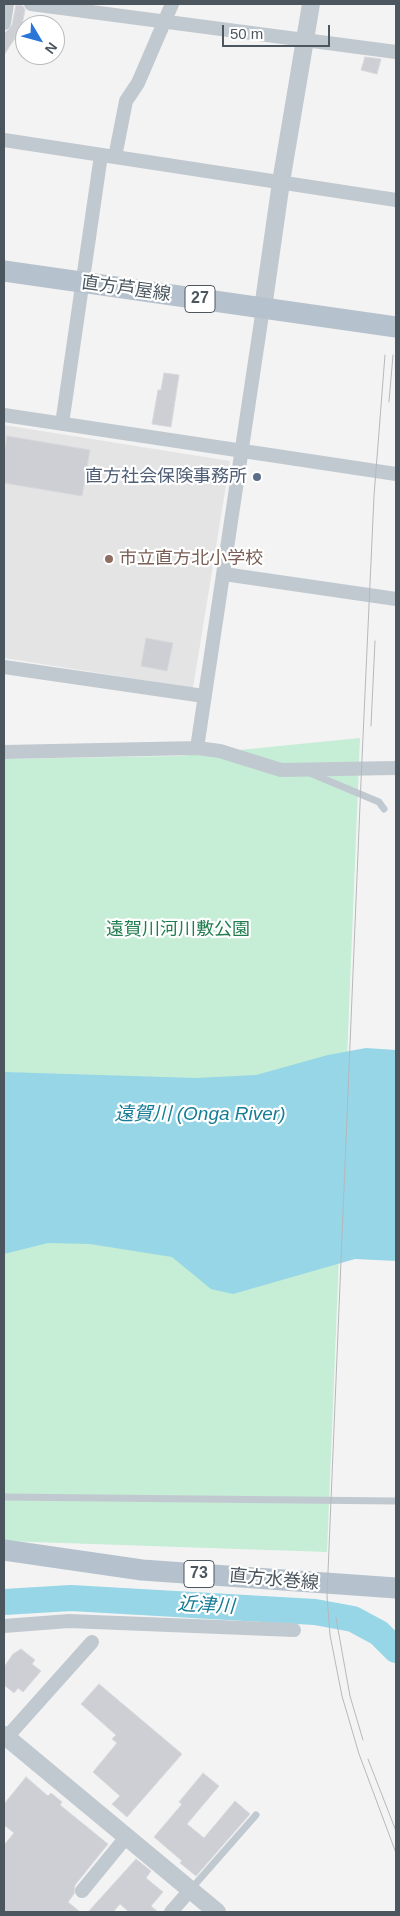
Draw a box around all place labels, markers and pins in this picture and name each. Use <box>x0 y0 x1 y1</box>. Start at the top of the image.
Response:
place label: 直方社会保険事務所 <box>85 466 247 488</box>
marker: 直方社会保険事務所 <box>251 471 263 483</box>
place label: 市立直方北小学校 <box>119 548 263 570</box>
marker: 市立直方北小学校 <box>103 553 115 565</box>

